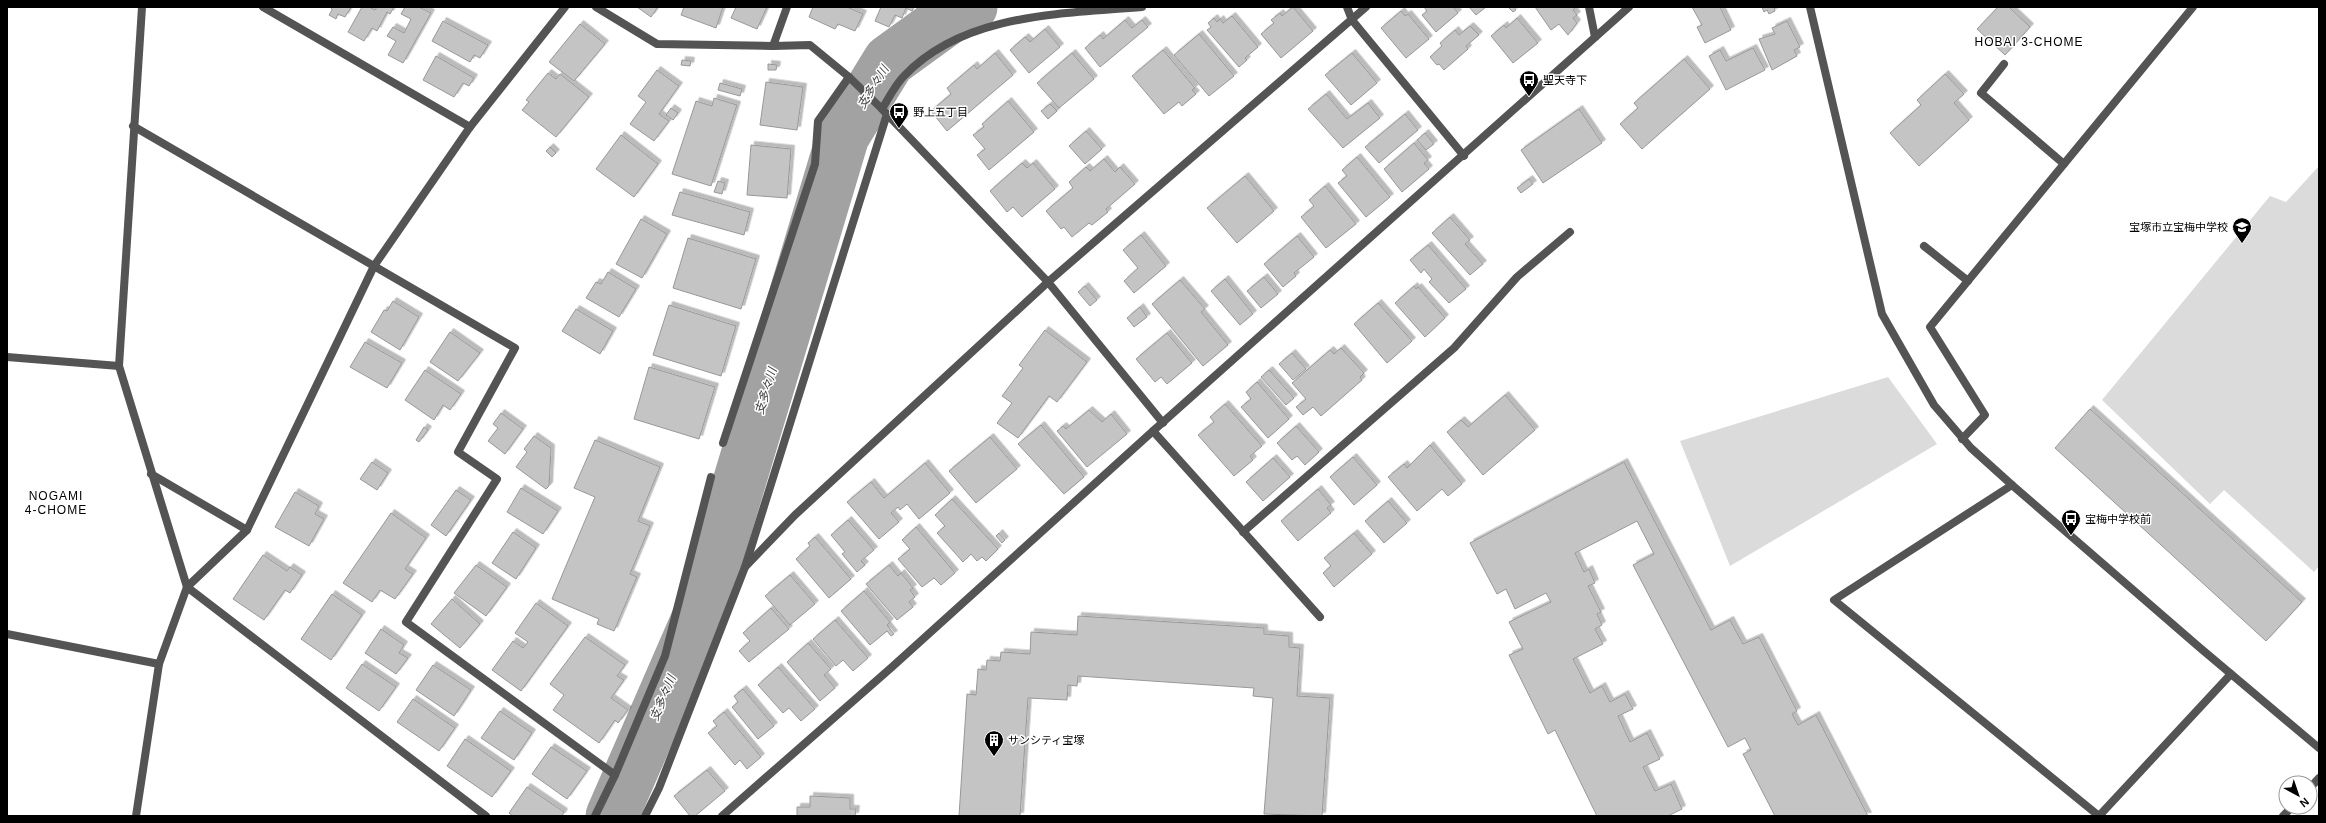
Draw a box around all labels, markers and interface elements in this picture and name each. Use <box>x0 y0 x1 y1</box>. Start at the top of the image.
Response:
district label: HOBAI 3-CHOME <box>1974 35 2084 49</box>
water label: 支多々川 <box>854 61 893 111</box>
bus stop icon: 聖天寺下 <box>1518 69 1540 97</box>
place label: 聖天寺下 <box>1543 74 1587 86</box>
bus stop icon: 野上五丁目 <box>888 101 910 129</box>
place label: 野上五丁目 <box>913 106 968 118</box>
school or university icon: 宝塚市立宝梅中学校 <box>2231 216 2253 244</box>
place label: 宝塚市立宝梅中学校 <box>2129 221 2228 233</box>
water label: 支多々川 <box>752 364 780 416</box>
district label: NOGAMI 4-CHOME <box>25 489 87 517</box>
bus stop icon: 宝梅中学校前 <box>2060 508 2082 536</box>
place label: 宝梅中学校前 <box>2085 513 2151 525</box>
water label: 支多々川 <box>647 671 680 723</box>
building icon: サンシティ宝塚 <box>983 729 1005 757</box>
place label: サンシティ宝塚 <box>1008 734 1084 746</box>
north arrow <box>2278 775 2318 815</box>
text: N <box>2297 796 2311 810</box>

